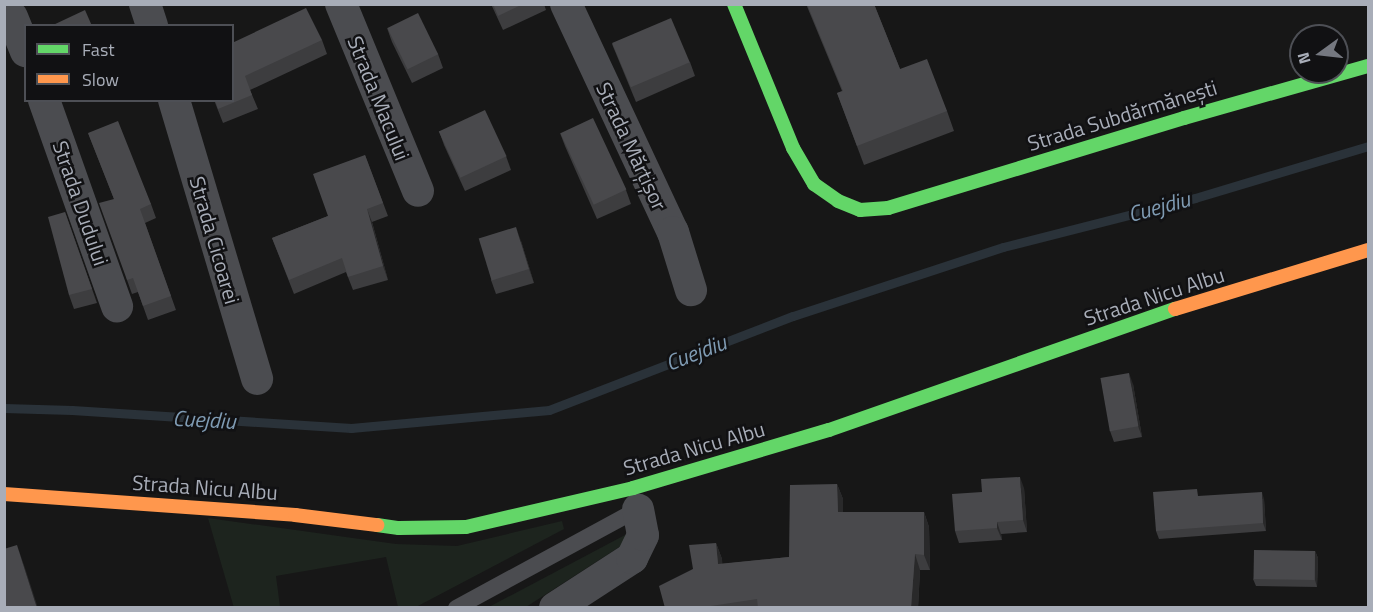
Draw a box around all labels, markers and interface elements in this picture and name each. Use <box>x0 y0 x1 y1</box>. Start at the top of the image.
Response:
legend <box>24 24 234 102</box>
north arrow <box>1289 24 1349 84</box>
street label: Strada Macului <box>343 32 415 164</box>
text: Fast <box>82 36 115 63</box>
text: N <box>1291 50 1317 67</box>
text: Slow <box>82 66 119 93</box>
street label: Strada Subdărmănești <box>1024 74 1220 156</box>
street label: Strada Mărțișor <box>591 78 673 214</box>
street label: Strada Dudului <box>48 137 114 269</box>
street label: Strada Cicoarei <box>185 173 245 307</box>
water label: Cuejdiu <box>1125 186 1193 228</box>
street label: Strada Nicu Albu <box>1081 261 1227 331</box>
water label: Cuejdiu <box>662 329 730 377</box>
water label: Cuejdiu <box>172 405 236 435</box>
street label: Strada Nicu Albu <box>620 416 768 480</box>
street label: Strada Nicu Albu <box>131 469 279 505</box>

